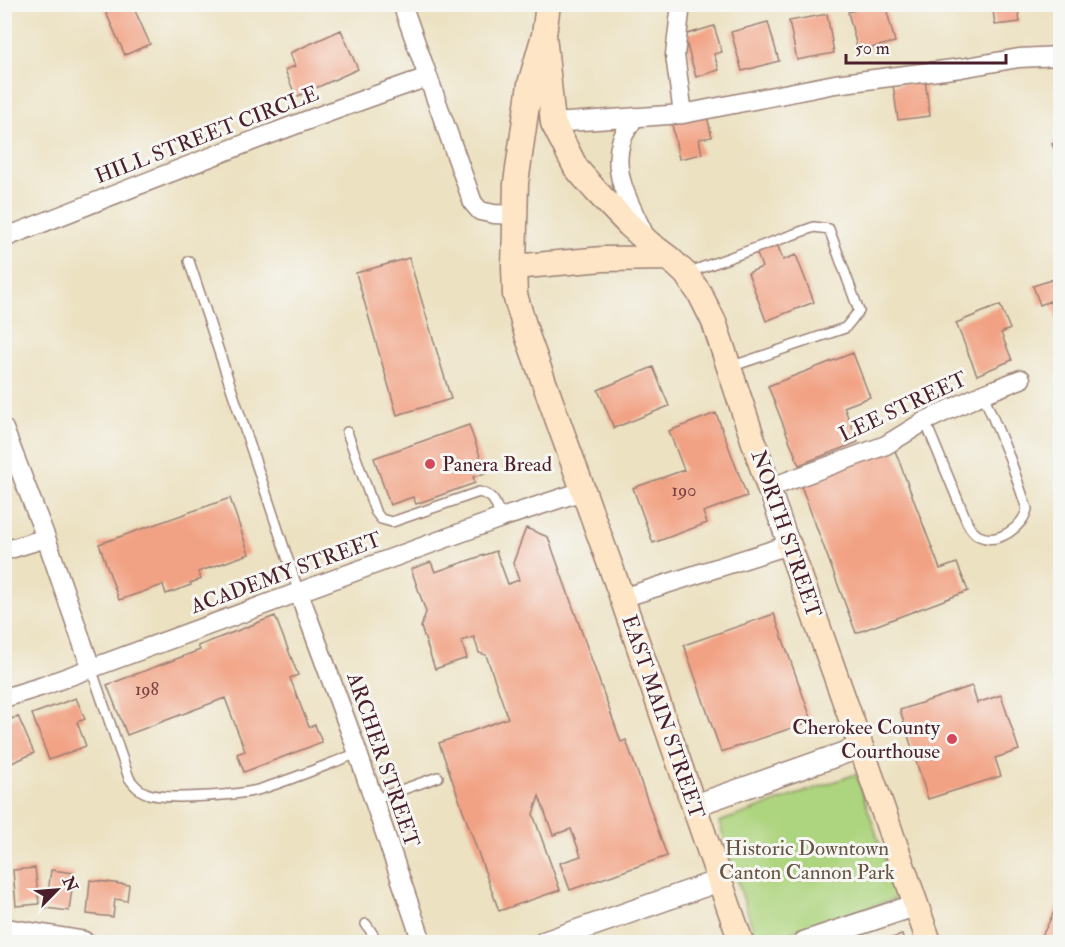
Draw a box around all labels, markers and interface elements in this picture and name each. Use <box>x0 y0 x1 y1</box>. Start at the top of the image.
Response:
scale bar <box>846 27 1006 65</box>
text: 50 m <box>855 37 890 60</box>
street label: HILL STREET CIRCLE <box>91 80 323 190</box>
street label: LEE STREET <box>835 365 972 448</box>
street label: NORTH STREET <box>745 447 827 622</box>
place label: Panera Bread <box>442 451 553 478</box>
marker: Panera Bread <box>423 457 437 471</box>
house number: 190 <box>672 479 696 502</box>
street label: ACADEMY STREET <box>186 526 386 620</box>
street label: EAST MAIN STREET <box>615 612 711 823</box>
street label: ARCHER STREET <box>340 668 426 851</box>
house number: 198 <box>135 678 159 701</box>
place label: Cherokee County Courthouse <box>792 714 941 765</box>
marker: Cherokee County Courthouse <box>945 732 959 746</box>
park label: Historic Downtown Canton Cannon Park <box>719 835 895 886</box>
north arrow <box>27 860 87 920</box>
text: N <box>57 872 82 895</box>

